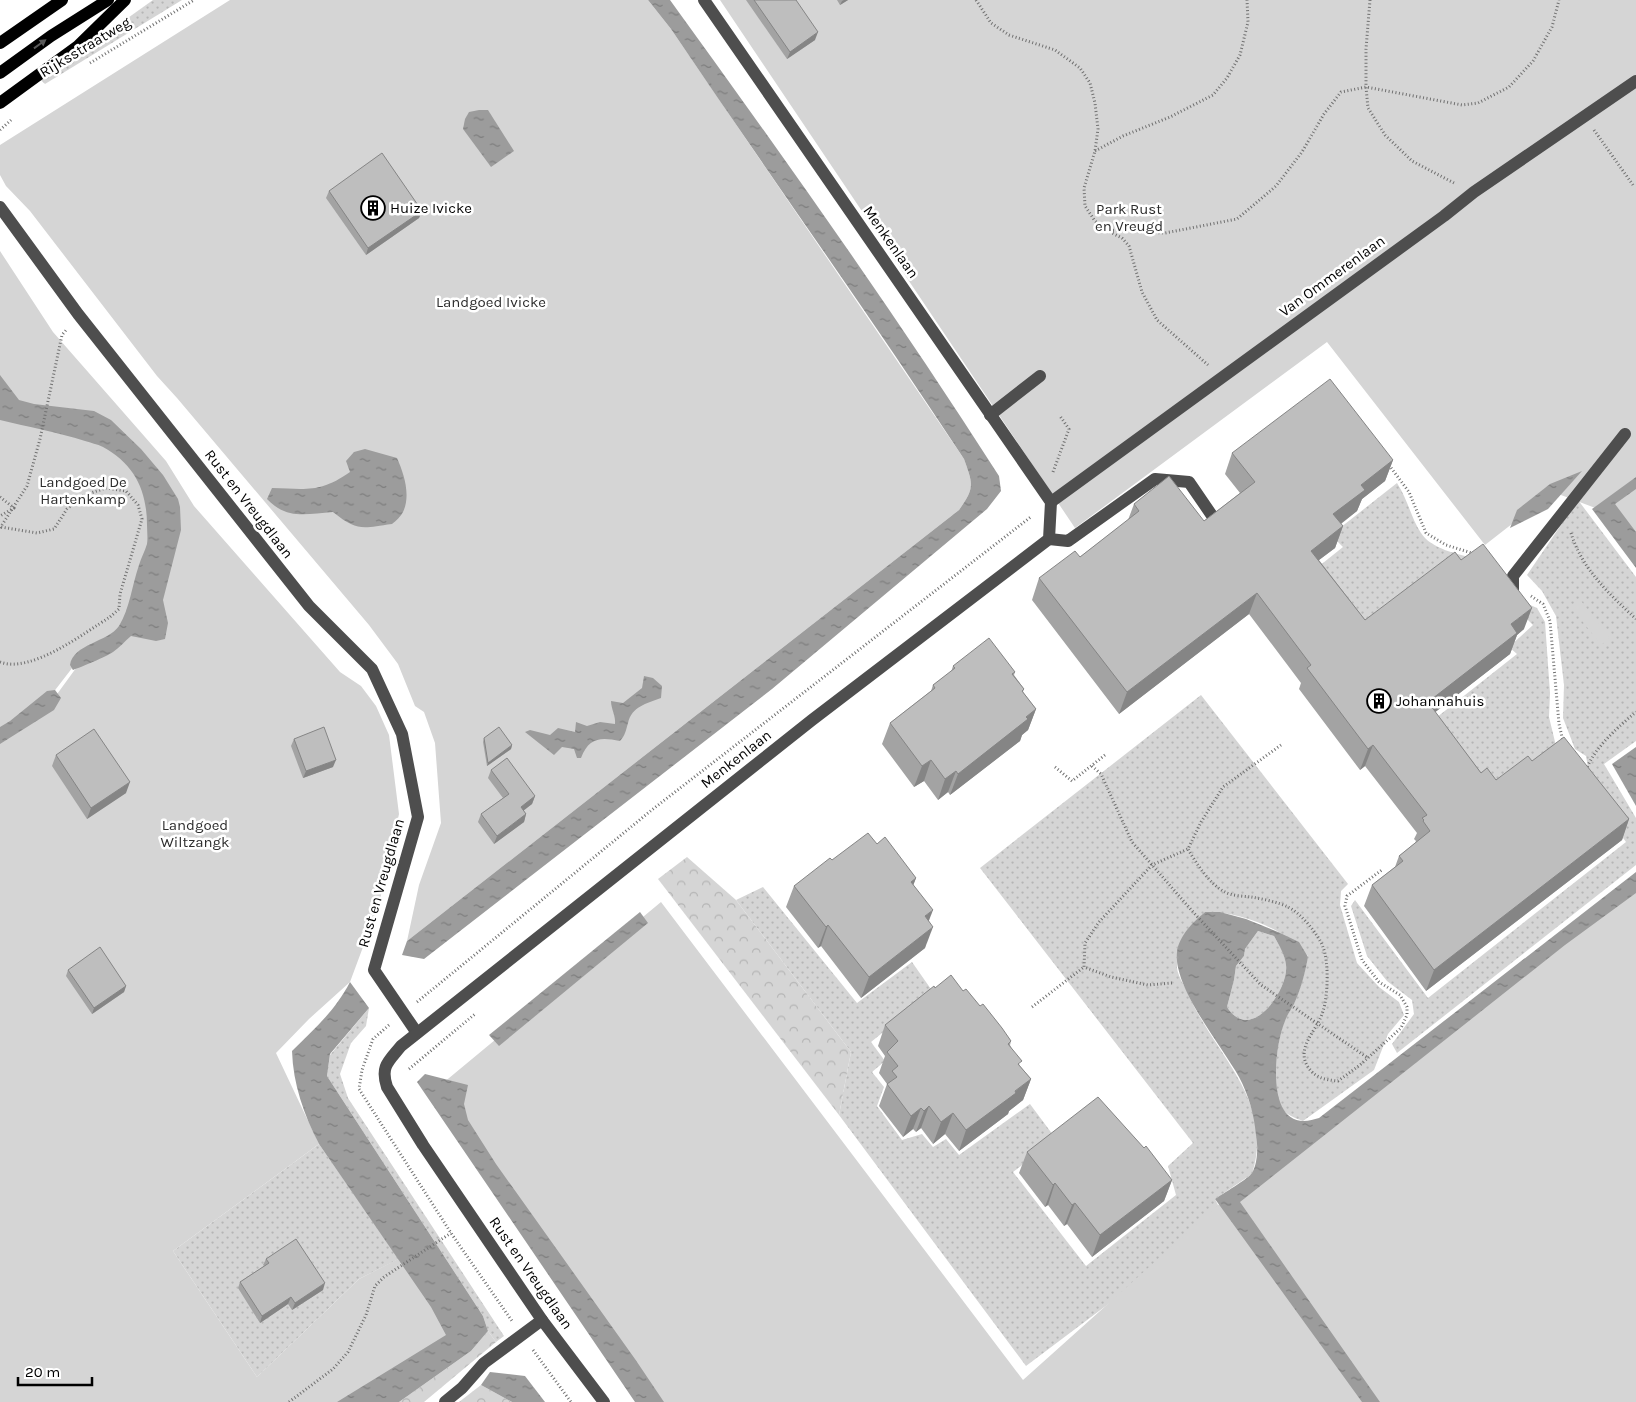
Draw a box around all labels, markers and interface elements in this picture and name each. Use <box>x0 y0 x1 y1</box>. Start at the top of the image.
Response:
street label: Rijksstraatweg <box>36 13 134 81</box>
one-way arrow <box>33 40 46 50</box>
building icon: Huize Ivicke <box>360 195 386 221</box>
place label: Huize Ivicke <box>390 199 472 217</box>
park label: Park Rust en Vreugd <box>1095 200 1163 235</box>
street label: Menkenlaan <box>859 202 923 282</box>
street label: Van Ommerenlaan <box>1276 232 1388 320</box>
park label: Landgoed Ivicke <box>436 293 546 311</box>
street label: Rust en Vreugdlaan <box>201 446 297 562</box>
park label: Landgoed De Hartenkamp <box>39 473 127 508</box>
building icon: Johannahuis <box>1366 688 1392 714</box>
place label: Johannahuis <box>1396 692 1484 710</box>
street label: Menkenlaan <box>697 726 775 792</box>
park label: Landgoed Wiltzangk <box>160 816 230 851</box>
street label: Rust en Vreugdlaan <box>354 816 408 950</box>
street label: Rust en Vreugdlaan <box>485 1213 577 1333</box>
scale bar <box>18 1354 91 1386</box>
text: 20 m <box>25 1363 60 1381</box>

